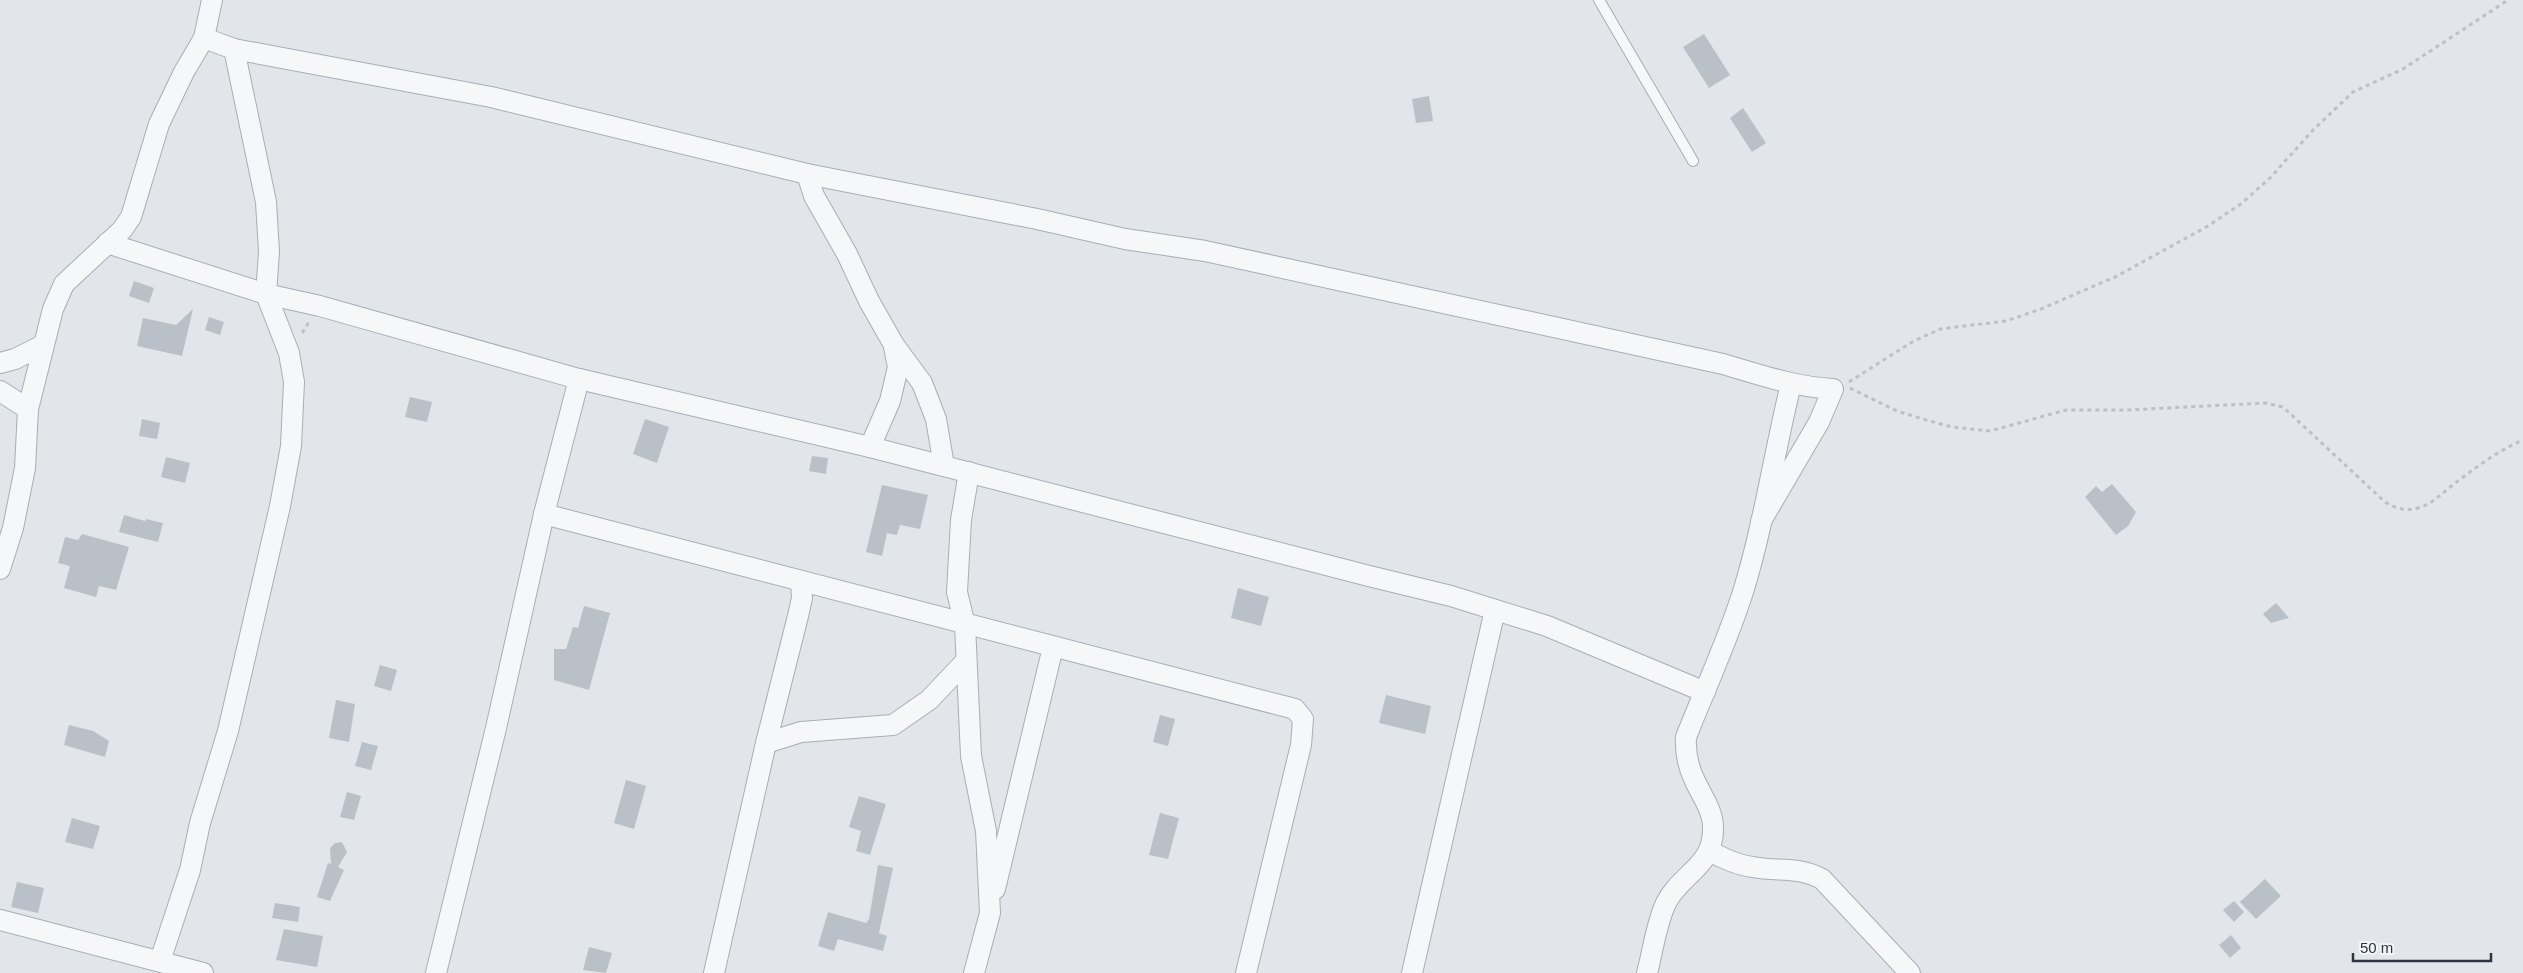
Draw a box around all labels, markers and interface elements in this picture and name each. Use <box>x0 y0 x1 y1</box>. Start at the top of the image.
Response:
scale bar <box>2353 930 2490 962</box>
text: 50 m <box>2360 939 2393 956</box>

